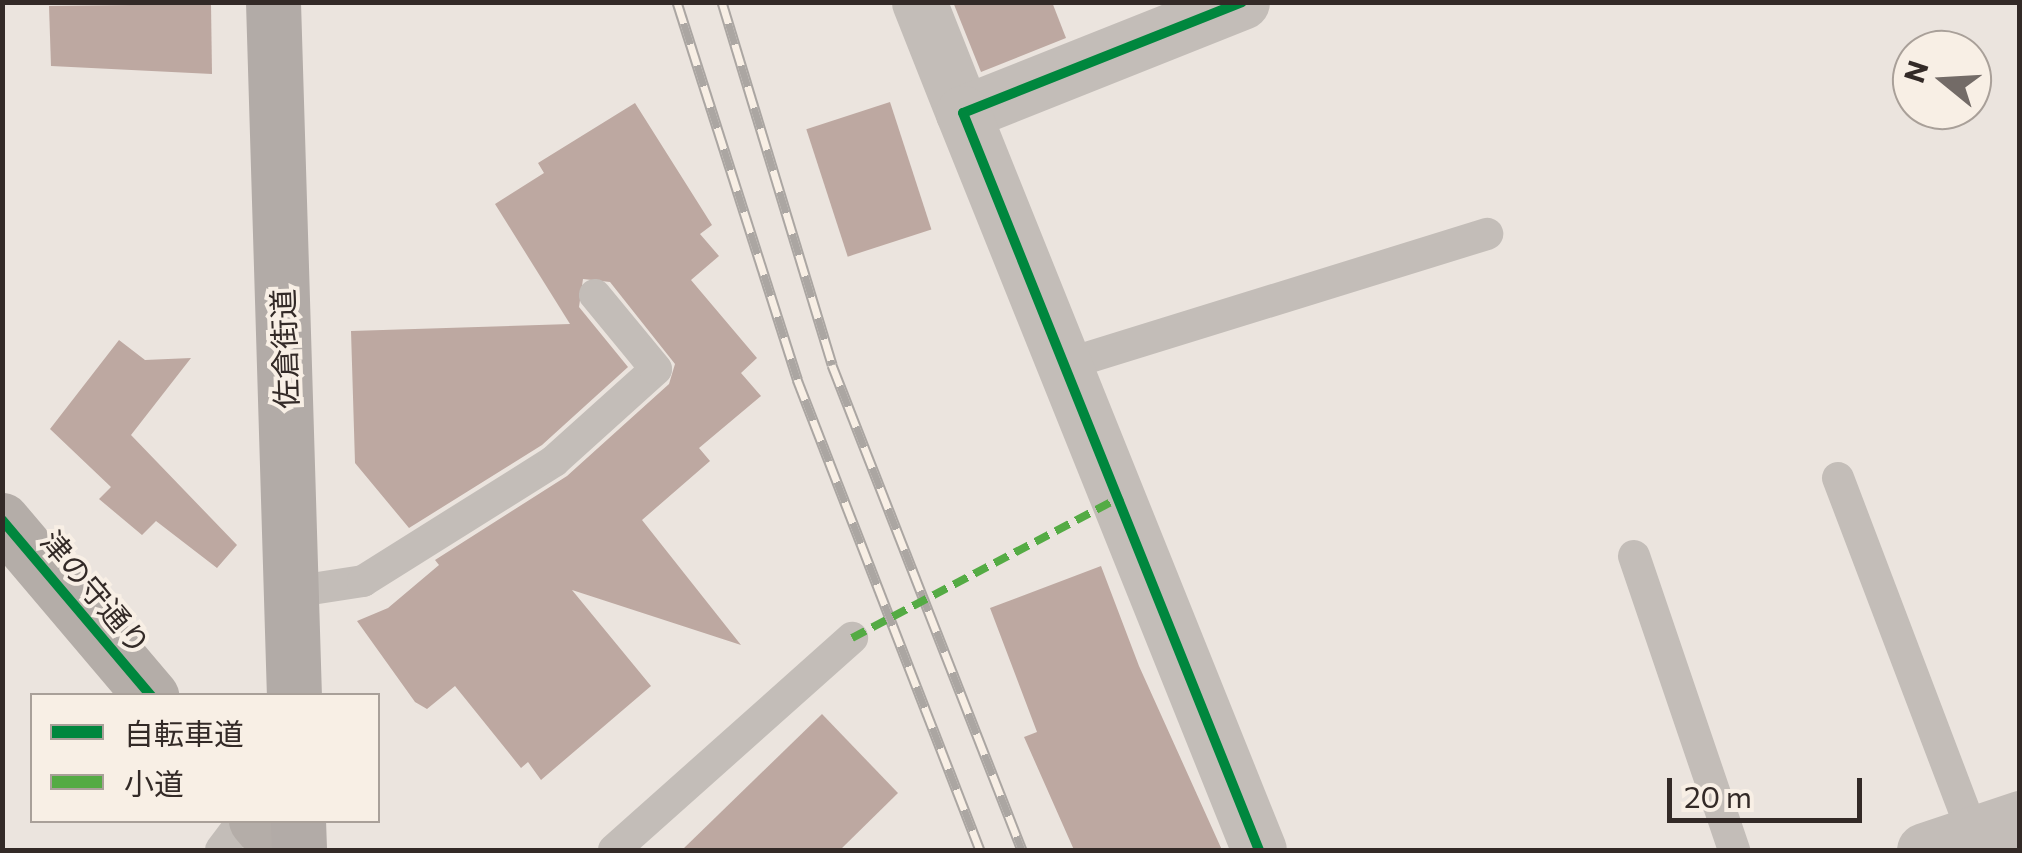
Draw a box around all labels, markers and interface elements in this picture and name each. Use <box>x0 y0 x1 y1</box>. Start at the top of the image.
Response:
north arrow <box>1892 30 1992 130</box>
text: N <box>1896 56 1935 87</box>
street label: 佐倉街道 <box>264 288 304 410</box>
street label: 津の守通り <box>34 523 158 661</box>
legend <box>30 693 380 823</box>
text: 自転車道 <box>124 714 244 751</box>
scale bar <box>1672 758 1867 820</box>
text: 小道 <box>124 764 184 801</box>
text: 20 m <box>1684 777 1752 814</box>

